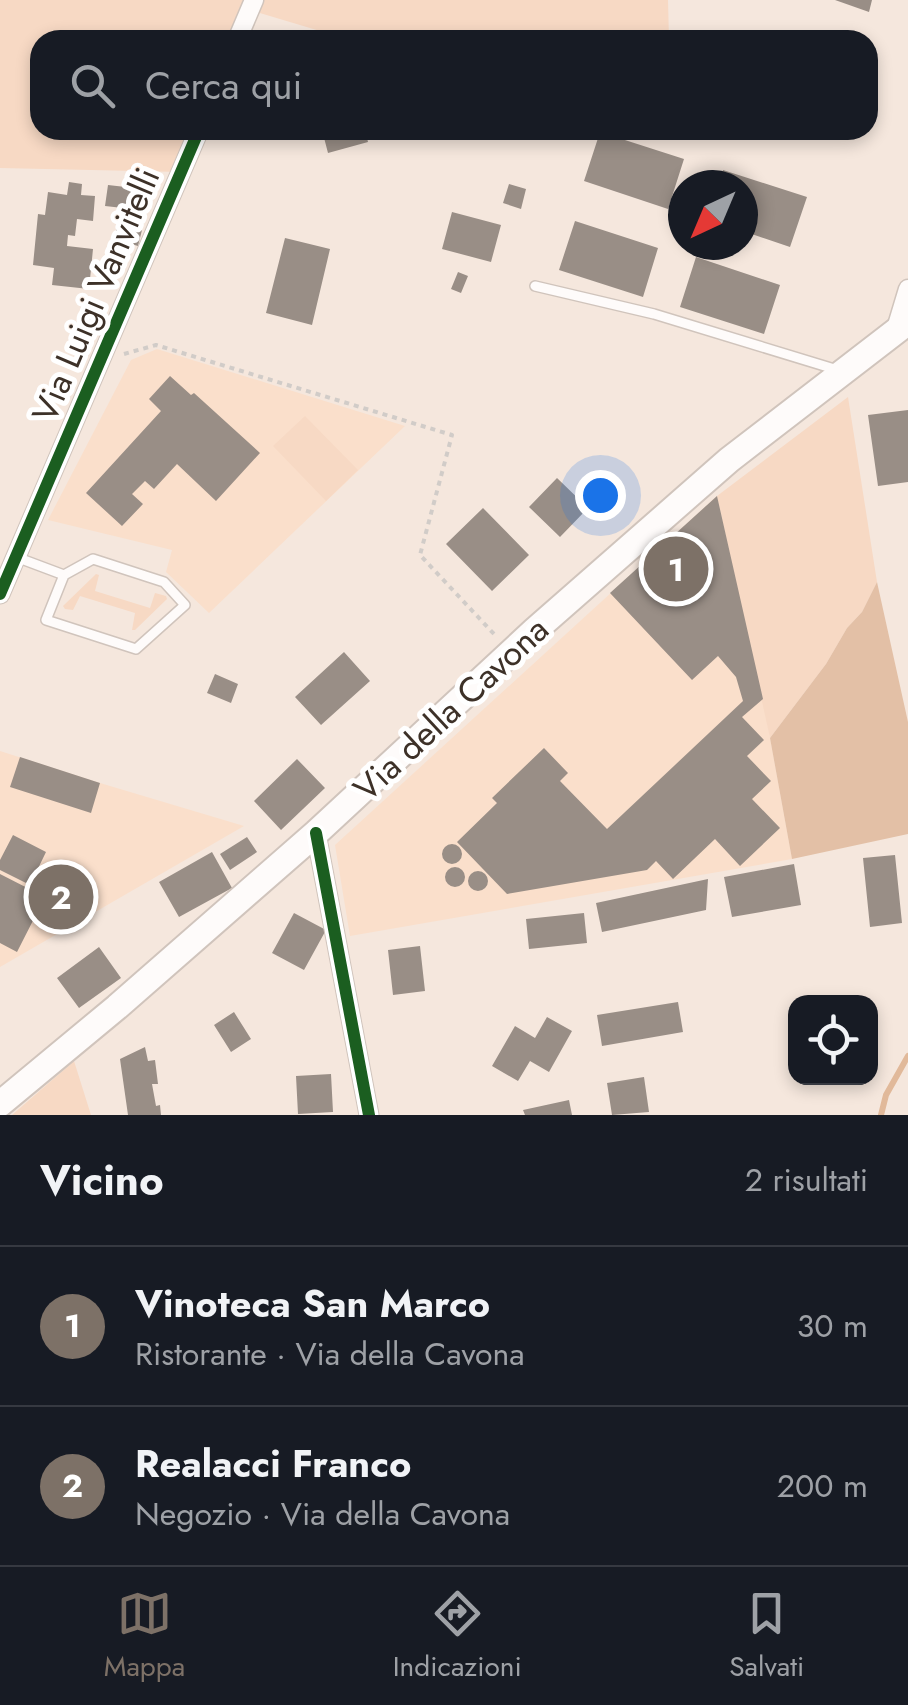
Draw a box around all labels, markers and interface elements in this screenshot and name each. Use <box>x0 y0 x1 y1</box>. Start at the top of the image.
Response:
search box <box>30 30 878 140</box>
icon: search <box>65 58 120 113</box>
text: Cerca qui <box>145 58 302 113</box>
street label: Via Luigi Vanvitelli <box>20 160 172 430</box>
north arrow <box>668 170 758 260</box>
your location <box>575 470 626 521</box>
pin: 1 <box>644 532 708 606</box>
street label: Via della Cavona <box>342 605 560 813</box>
pin: 2 <box>28 860 94 934</box>
map controls <box>788 995 878 1085</box>
button: locate <box>788 995 878 1085</box>
text: Vicino <box>40 1150 164 1211</box>
text: 2 risultati <box>745 1157 868 1203</box>
text: Vinoteca San Marco <box>135 1276 490 1331</box>
text: 1 <box>64 1303 81 1349</box>
text: 30 m <box>797 1303 868 1349</box>
text: Ristorante · Via della Cavona <box>135 1331 525 1377</box>
text: Realacci Franco <box>135 1436 411 1491</box>
text: 2 <box>62 1463 83 1509</box>
text: 200 m <box>777 1463 868 1509</box>
text: Negozio · Via della Cavona <box>135 1491 510 1537</box>
tab: Mappa <box>104 1586 185 1687</box>
tab: Indicazioni <box>393 1586 522 1687</box>
tab: Salvati <box>729 1586 804 1687</box>

